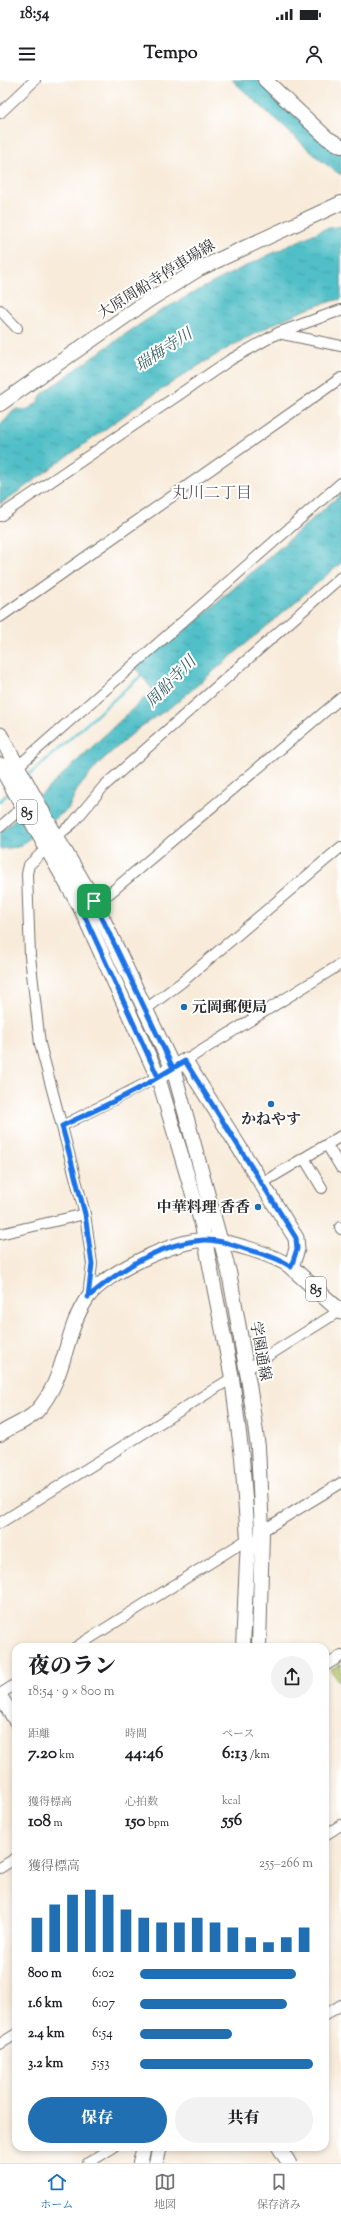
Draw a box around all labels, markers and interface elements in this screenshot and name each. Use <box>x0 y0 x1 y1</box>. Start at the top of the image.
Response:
text: 18:54 <box>20 4 49 25</box>
text: Tempo <box>144 41 198 67</box>
icon: menu <box>16 43 38 65</box>
icon: person <box>303 43 325 65</box>
street label: 大原周船寺停車場線 <box>94 236 220 325</box>
water label: 瑞梅寺川 <box>131 323 199 378</box>
district label: 丸川二丁目 <box>172 483 252 506</box>
water label: 周船寺川 <box>141 650 204 714</box>
road number: 85 <box>17 800 37 824</box>
pin <box>77 884 111 918</box>
icon: arrive <box>83 890 105 912</box>
place label: 元岡郵便局 <box>192 998 267 1019</box>
marker: 元岡郵便局 <box>179 1002 189 1012</box>
marker: かねやす <box>266 1099 276 1109</box>
place label: かねやす <box>241 1110 301 1131</box>
place label: 中華料理 香香 <box>157 1198 250 1219</box>
marker: 中華料理 香香 <box>253 1202 263 1212</box>
road number: 85 <box>306 1277 326 1301</box>
street label: 学園通線 <box>244 1320 275 1383</box>
text: 夜のラン <box>28 1652 116 1684</box>
button: share <box>271 1656 313 1698</box>
text: 18:54 · 9 × 800 m <box>28 1683 115 1701</box>
text: 距離 <box>28 1726 50 1742</box>
text: 時間 <box>125 1726 147 1742</box>
text: ペース <box>222 1726 254 1742</box>
text: 7.20 <box>28 1742 57 1766</box>
text: 44:46 <box>125 1742 163 1766</box>
text: 6:13 <box>222 1742 247 1766</box>
text: km <box>57 1747 74 1763</box>
text: /km <box>247 1747 270 1763</box>
text: kcal <box>222 1793 241 1809</box>
text: 獲得標高 <box>28 1794 72 1810</box>
text: 心拍数 <box>125 1794 158 1810</box>
text: 556 <box>222 1809 242 1833</box>
text: 108 <box>28 1810 51 1834</box>
text: 150 <box>125 1810 146 1834</box>
text: m <box>51 1815 63 1831</box>
text: bpm <box>146 1815 169 1831</box>
text: 255–266 m <box>259 1855 313 1873</box>
text: 獲得標高 <box>28 1858 80 1876</box>
text: 800 m <box>28 1965 62 1983</box>
text: 6:02 <box>92 1965 114 1983</box>
text: 1.6 km <box>28 1995 63 2013</box>
text: 6:07 <box>92 1995 115 2013</box>
text: 2.4 km <box>28 2025 65 2043</box>
text: 6:54 <box>92 2025 113 2043</box>
text: 3.2 km <box>28 2055 63 2073</box>
text: 5:53 <box>92 2055 110 2073</box>
button: 保存 <box>28 2097 167 2143</box>
button: 共有 <box>175 2097 313 2143</box>
tab: ホーム <box>40 2171 73 2213</box>
tab: 地図 <box>154 2171 176 2213</box>
tab: 保存済み <box>257 2171 301 2213</box>

